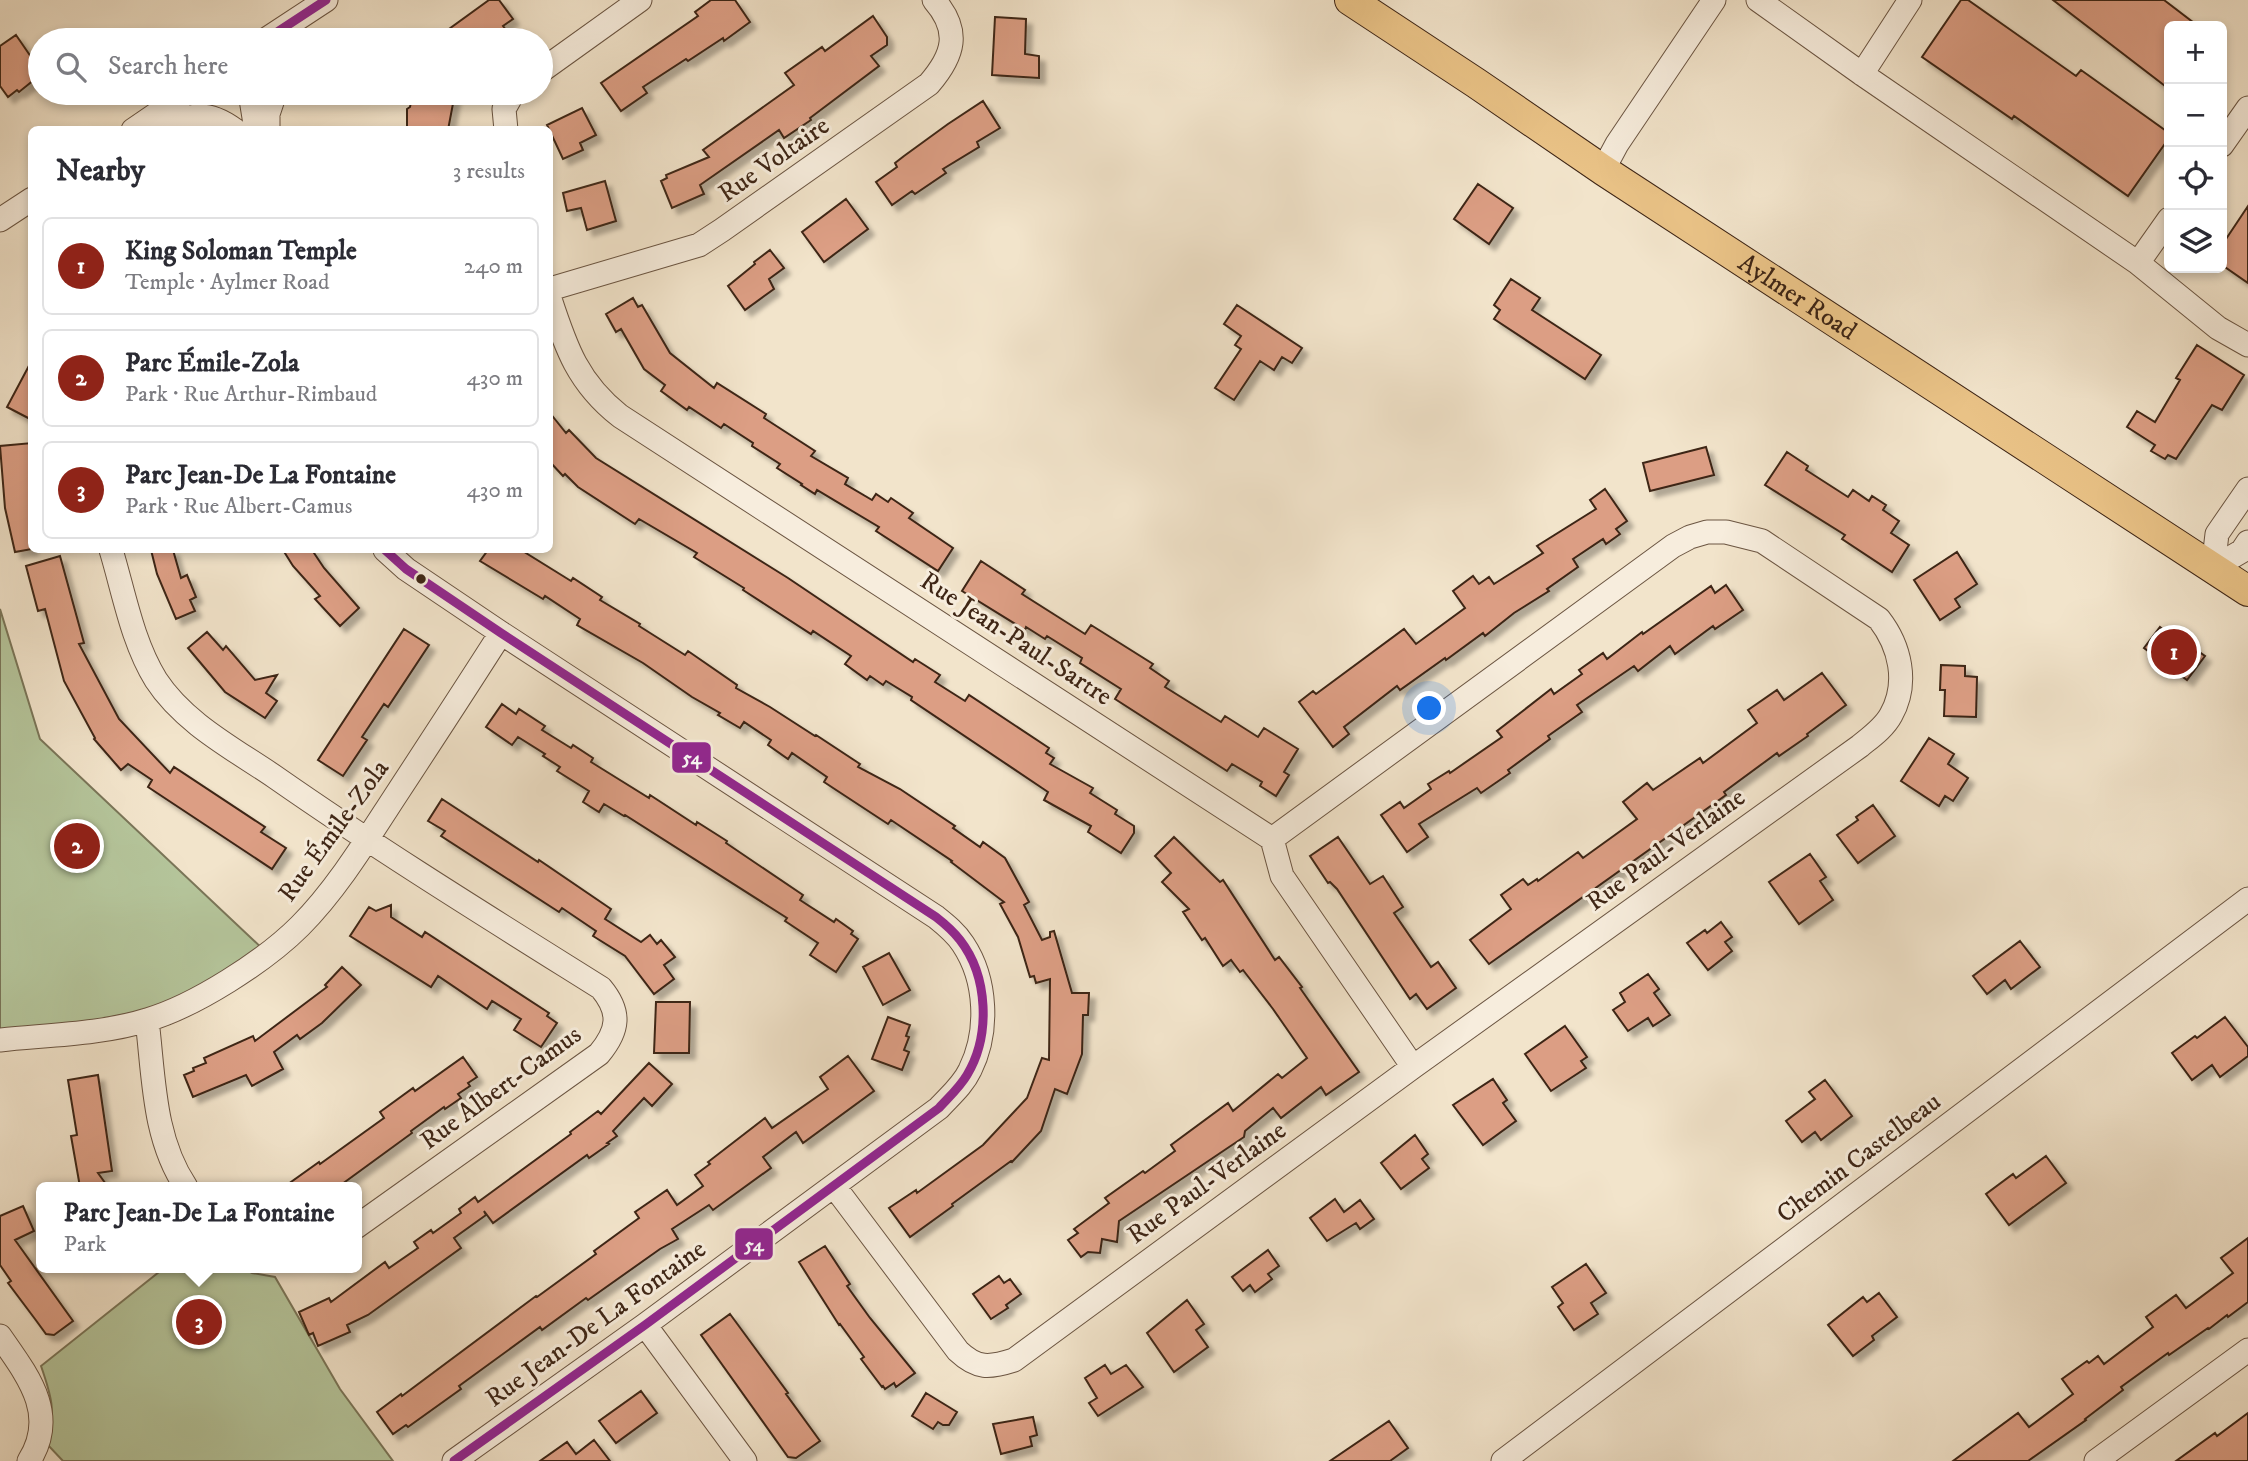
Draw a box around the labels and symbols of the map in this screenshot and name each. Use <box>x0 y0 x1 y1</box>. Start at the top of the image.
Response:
street label: Rue Voltaire <box>712 110 836 210</box>
street label: Aylmer Road <box>1732 246 1863 348</box>
street label: Rue Jean-Paul-Sartre <box>914 565 1118 713</box>
unlabelled marker <box>414 572 428 586</box>
pin: 1 <box>2151 626 2197 678</box>
your location <box>1412 691 1446 725</box>
line badge: 54 <box>671 741 712 774</box>
text: 54 <box>681 747 703 770</box>
street label: Rue Émile-Zola <box>271 753 397 909</box>
street label: Rue Paul-Verlaine <box>1580 781 1752 919</box>
pin: 2 <box>54 820 100 872</box>
street label: Rue Albert-Camus <box>414 1019 588 1157</box>
street label: Chemin Castelbeau <box>1770 1085 1948 1231</box>
street label: Rue Paul-Verlaine <box>1121 1114 1293 1252</box>
line badge: 54 <box>734 1227 774 1261</box>
street label: Rue Jean-De La Fontaine <box>479 1233 713 1415</box>
text: 54 <box>743 1234 765 1257</box>
pin: 3 <box>176 1296 222 1348</box>

